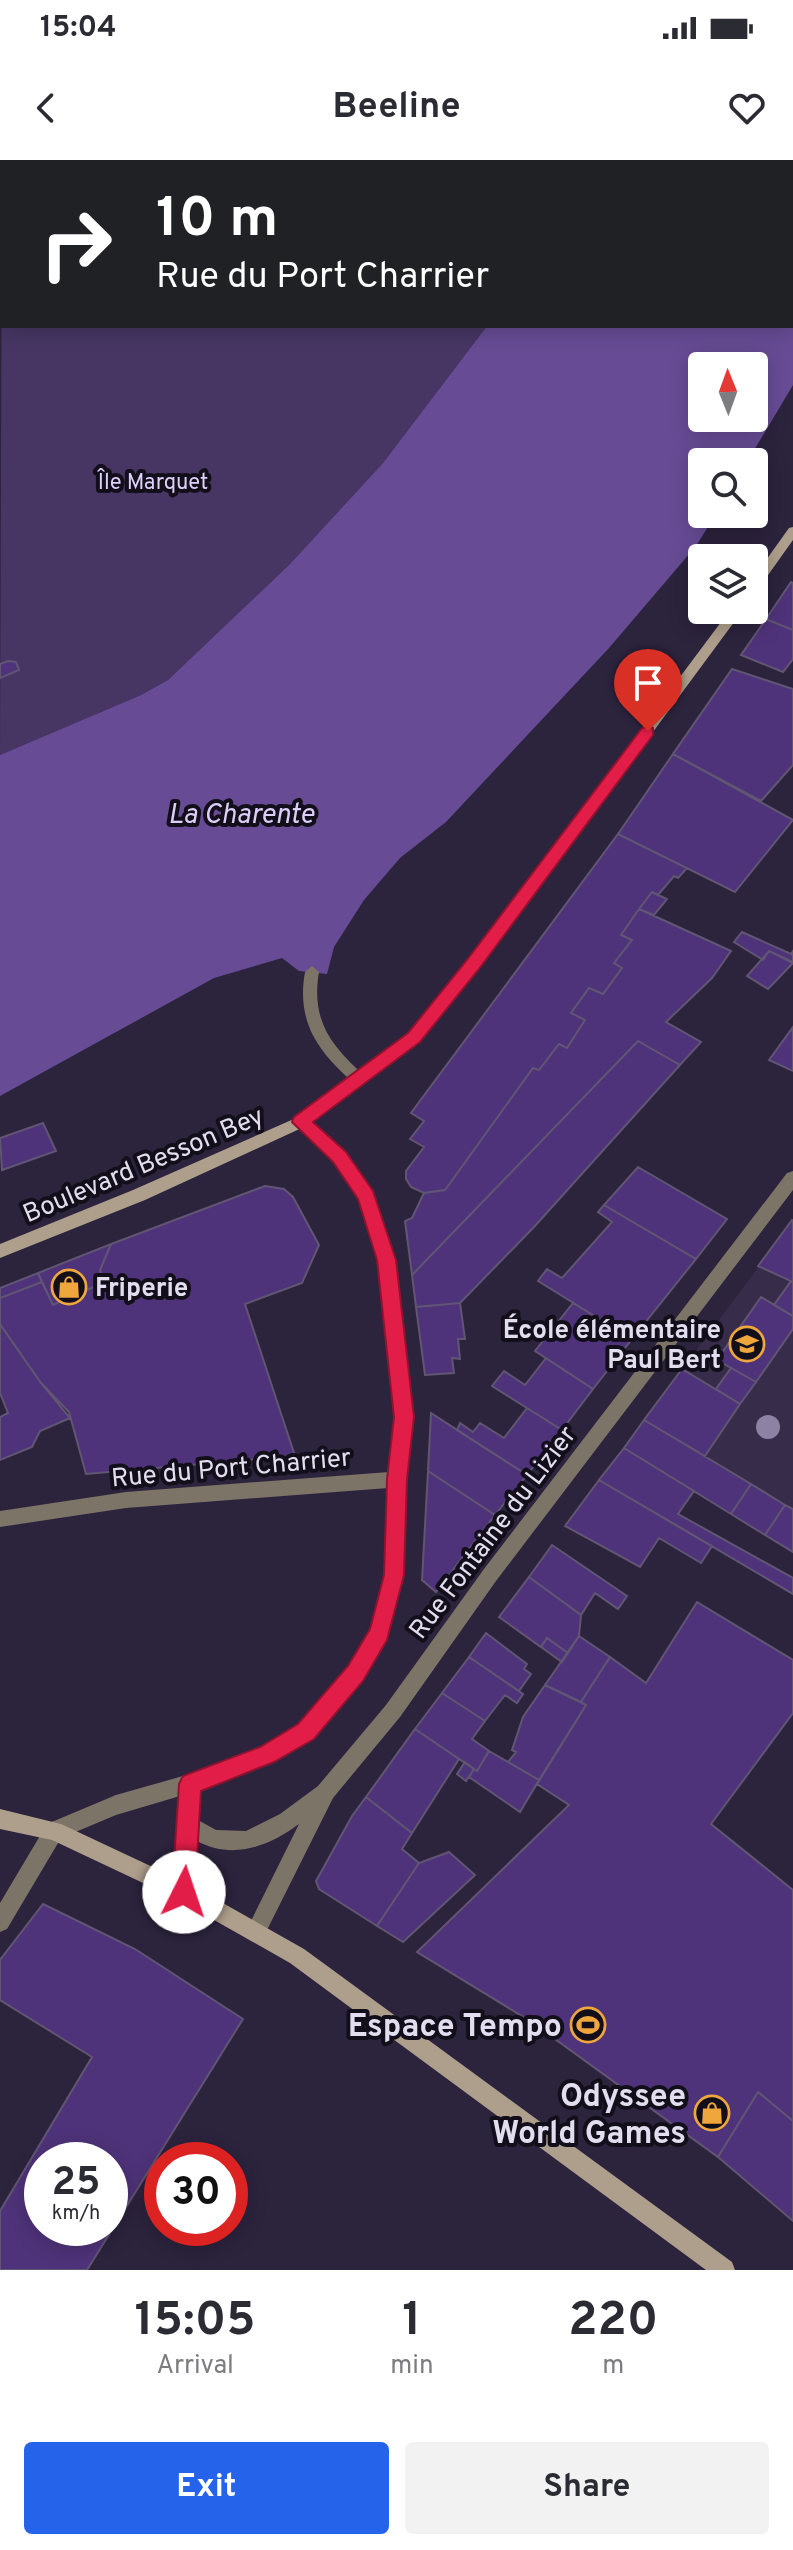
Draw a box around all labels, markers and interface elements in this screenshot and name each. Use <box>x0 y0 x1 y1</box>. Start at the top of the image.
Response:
text: 15:04 <box>40 10 117 47</box>
text: Beeline <box>332 85 461 131</box>
icon: back <box>24 86 68 130</box>
icon: heart <box>725 86 769 130</box>
text: 10 m <box>156 186 278 256</box>
icon: right <box>24 192 128 296</box>
text: Rue du Port Charrier <box>156 255 489 301</box>
north arrow <box>688 352 768 432</box>
map controls <box>688 352 768 624</box>
button: search <box>688 448 768 528</box>
park label: Île Marquet <box>97 468 208 497</box>
button: layers <box>688 544 768 624</box>
pin <box>614 649 682 731</box>
icon: arrive <box>626 661 670 705</box>
water label: La Charente <box>168 798 315 834</box>
street label: Boulevard Besson Bey <box>19 1101 269 1232</box>
shop icon: Friperie <box>50 1268 88 1306</box>
place label: Friperie <box>95 1273 188 1306</box>
place label: École élémentaire Paul Bert <box>503 1313 721 1378</box>
school or university icon: École élémentaire Paul Bert <box>728 1325 766 1363</box>
street label: Rue Fontaine du Lizier <box>403 1420 585 1647</box>
street label: Rue du Port Charrier <box>110 1443 353 1496</box>
position arrow <box>142 1850 226 1934</box>
sports icon: Espace Tempo <box>569 2006 607 2044</box>
place label: Espace Tempo <box>348 2008 562 2048</box>
place label: Odyssee World Games <box>492 2078 686 2155</box>
shop icon: Odyssee World Games <box>693 2094 731 2132</box>
speed limit sign: 30 <box>144 2142 248 2246</box>
text: 25 <box>52 2159 100 2209</box>
text: km/h <box>52 2201 100 2227</box>
text: 15:05 <box>135 2292 256 2352</box>
text: 1 <box>402 2292 422 2352</box>
text: 220 <box>568 2292 658 2352</box>
text: Arrival <box>156 2350 234 2383</box>
text: min <box>390 2350 434 2383</box>
text: m <box>602 2350 624 2383</box>
button: Exit <box>24 2442 389 2534</box>
button: Share <box>405 2442 769 2534</box>

